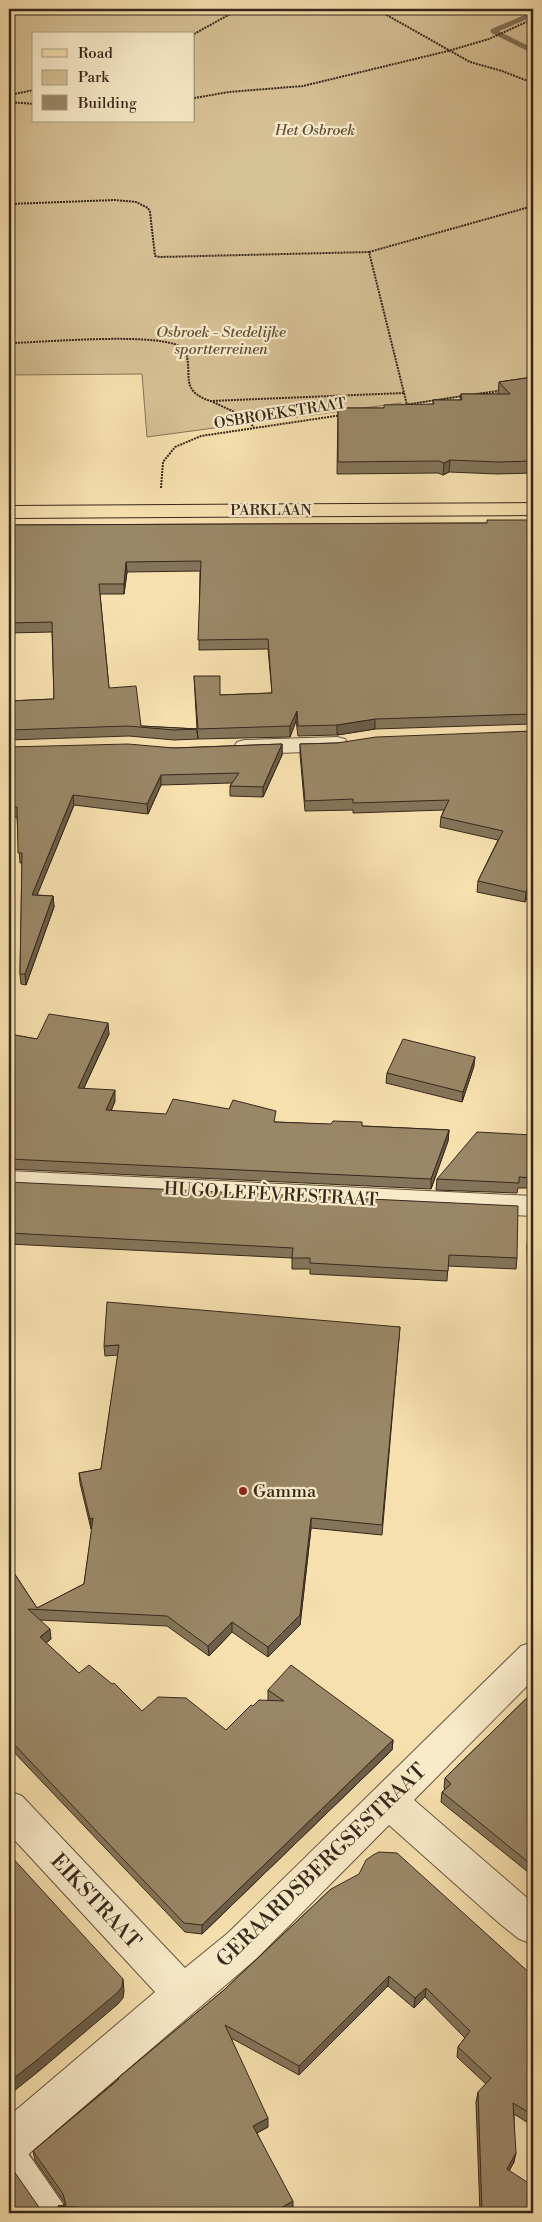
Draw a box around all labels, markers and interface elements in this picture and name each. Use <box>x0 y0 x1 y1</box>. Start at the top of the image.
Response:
legend <box>32 32 195 122</box>
text: Road <box>78 44 113 63</box>
text: Park <box>78 68 110 87</box>
text: Building <box>77 94 137 113</box>
park label: Het Osbroek <box>274 121 355 140</box>
park label: Osbroek - Stedelijke sportterreinen <box>156 323 286 359</box>
street label: OSBROEKSTRAAT <box>213 394 348 433</box>
street label: PARKLAAN <box>230 501 312 520</box>
street label: HUGO LEFÈVRESTRAAT <box>163 1177 379 1212</box>
place label: Gamma <box>253 1480 317 1503</box>
marker: Gamma <box>237 1485 249 1497</box>
street label: GERAARDSBERGSESTRAAT <box>211 1758 432 1973</box>
street label: EIKSTRAAT <box>45 1849 146 1955</box>

